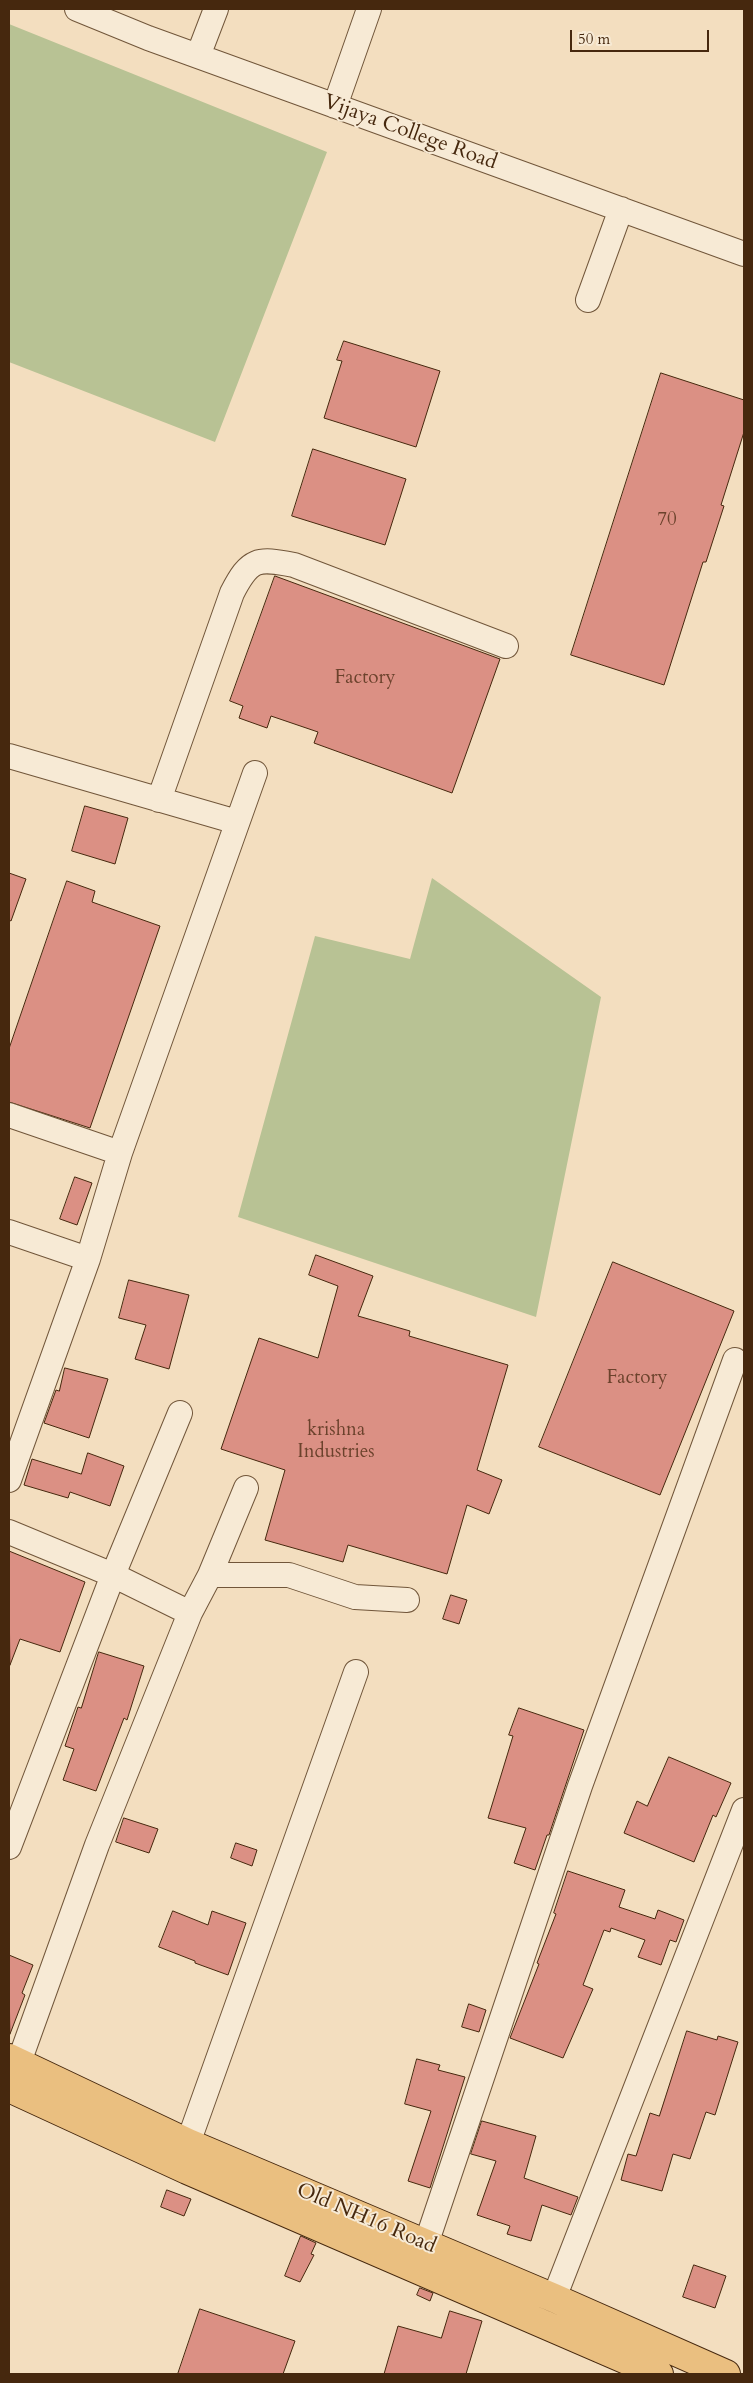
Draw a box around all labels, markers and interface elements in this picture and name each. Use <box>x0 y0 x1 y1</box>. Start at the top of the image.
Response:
scale bar <box>573 20 712 52</box>
text: 50 m <box>578 29 610 49</box>
street label: Vijaya College Road <box>320 90 500 176</box>
house number: 70 <box>657 510 677 532</box>
house number: Factory <box>335 668 395 690</box>
house number: Factory <box>607 1368 667 1390</box>
house number: krishna Industries <box>297 1420 375 1464</box>
street label: Old NH16 Road <box>292 2178 440 2260</box>

